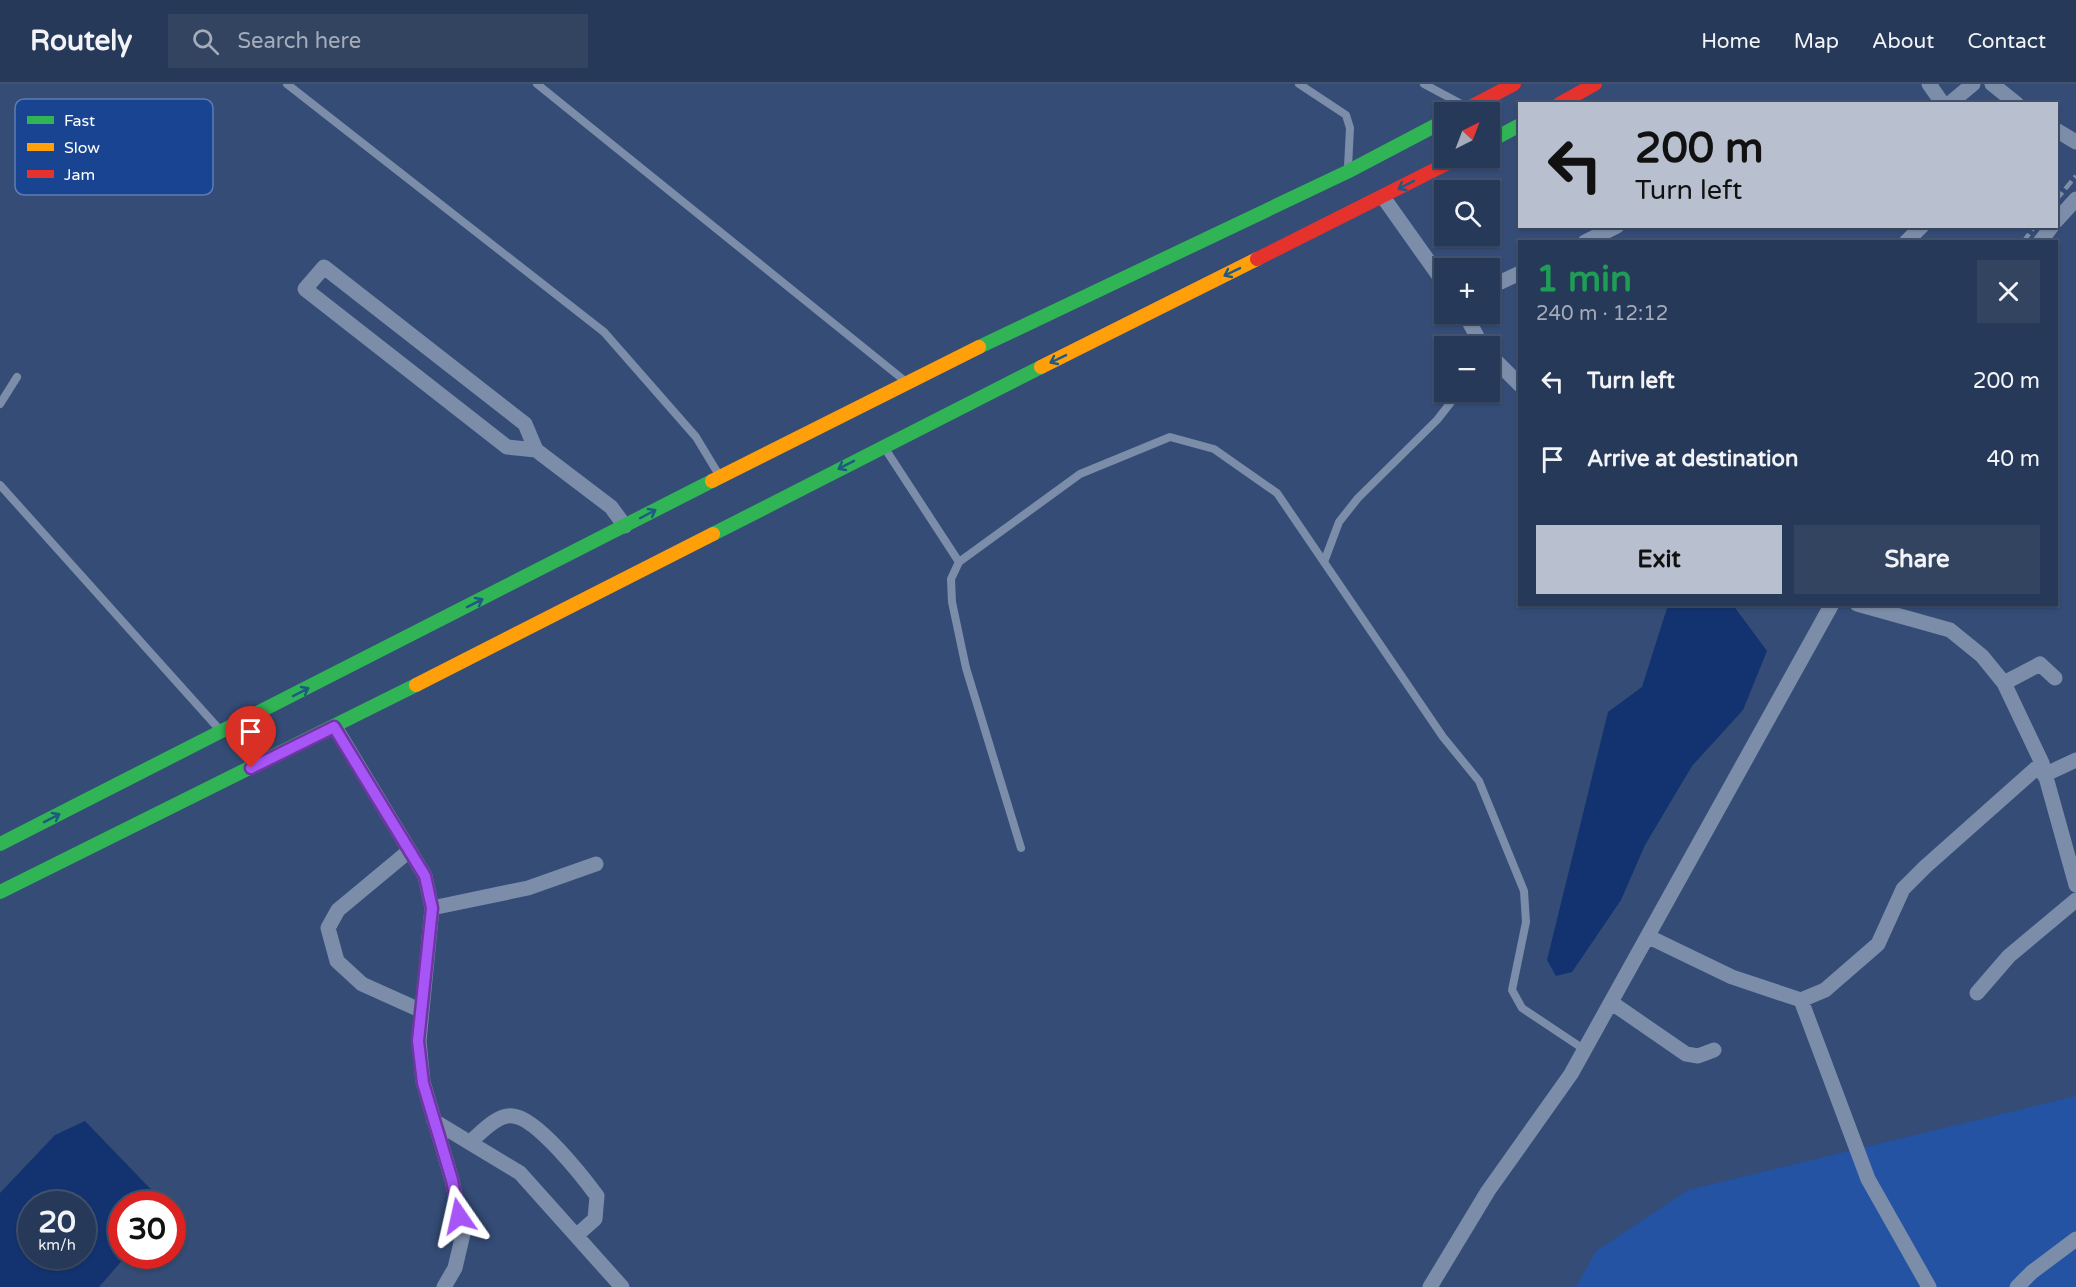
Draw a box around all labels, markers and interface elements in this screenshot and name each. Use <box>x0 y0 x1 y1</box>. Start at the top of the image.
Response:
search box <box>168 14 588 68</box>
text: Routely <box>30 24 132 58</box>
icon: search <box>189 25 222 58</box>
text: Search here <box>237 28 361 54</box>
text: Home <box>1701 29 1761 54</box>
text: Map <box>1794 29 1839 54</box>
text: About <box>1872 29 1934 54</box>
text: Contact <box>1967 29 2046 54</box>
legend <box>15 99 213 195</box>
north arrow <box>1434 102 1500 168</box>
map controls <box>1434 102 1500 402</box>
text: Fast <box>64 111 95 131</box>
text: 200 m <box>1635 123 1764 174</box>
icon: left <box>1536 126 1614 204</box>
text: Slow <box>64 138 100 158</box>
text: Jam <box>64 165 95 185</box>
text: Turn left <box>1635 174 1742 207</box>
one-way arrow <box>1398 180 1416 191</box>
button: search <box>1434 180 1500 246</box>
button: + <box>1434 258 1500 324</box>
text: 1 min <box>1536 258 1632 301</box>
button: close <box>1977 260 2040 323</box>
one-way arrow <box>1223 267 1241 279</box>
text: 240 m · 12:12 <box>1536 302 1668 326</box>
button: − <box>1434 336 1500 402</box>
one-way arrow <box>1049 354 1067 365</box>
icon: left <box>1536 365 1569 398</box>
text: Turn left <box>1587 368 1675 394</box>
text: 200 m <box>1973 368 2040 394</box>
icon: arrive <box>1536 443 1569 476</box>
text: Arrive at destination <box>1587 446 1798 472</box>
text: 40 m <box>1986 446 2040 472</box>
one-way arrow <box>837 460 855 471</box>
one-way arrow <box>639 508 657 519</box>
button: Exit <box>1536 525 1782 594</box>
button: Share <box>1794 525 2040 594</box>
one-way arrow <box>466 597 483 609</box>
one-way arrow <box>292 686 310 697</box>
pin <box>225 706 276 768</box>
icon: arrive <box>234 715 267 748</box>
one-way arrow <box>43 811 61 823</box>
position arrow <box>427 1184 491 1248</box>
speed limit sign: 30 <box>108 1191 186 1269</box>
text: 20 <box>38 1204 76 1241</box>
text: km/h <box>38 1236 76 1254</box>

